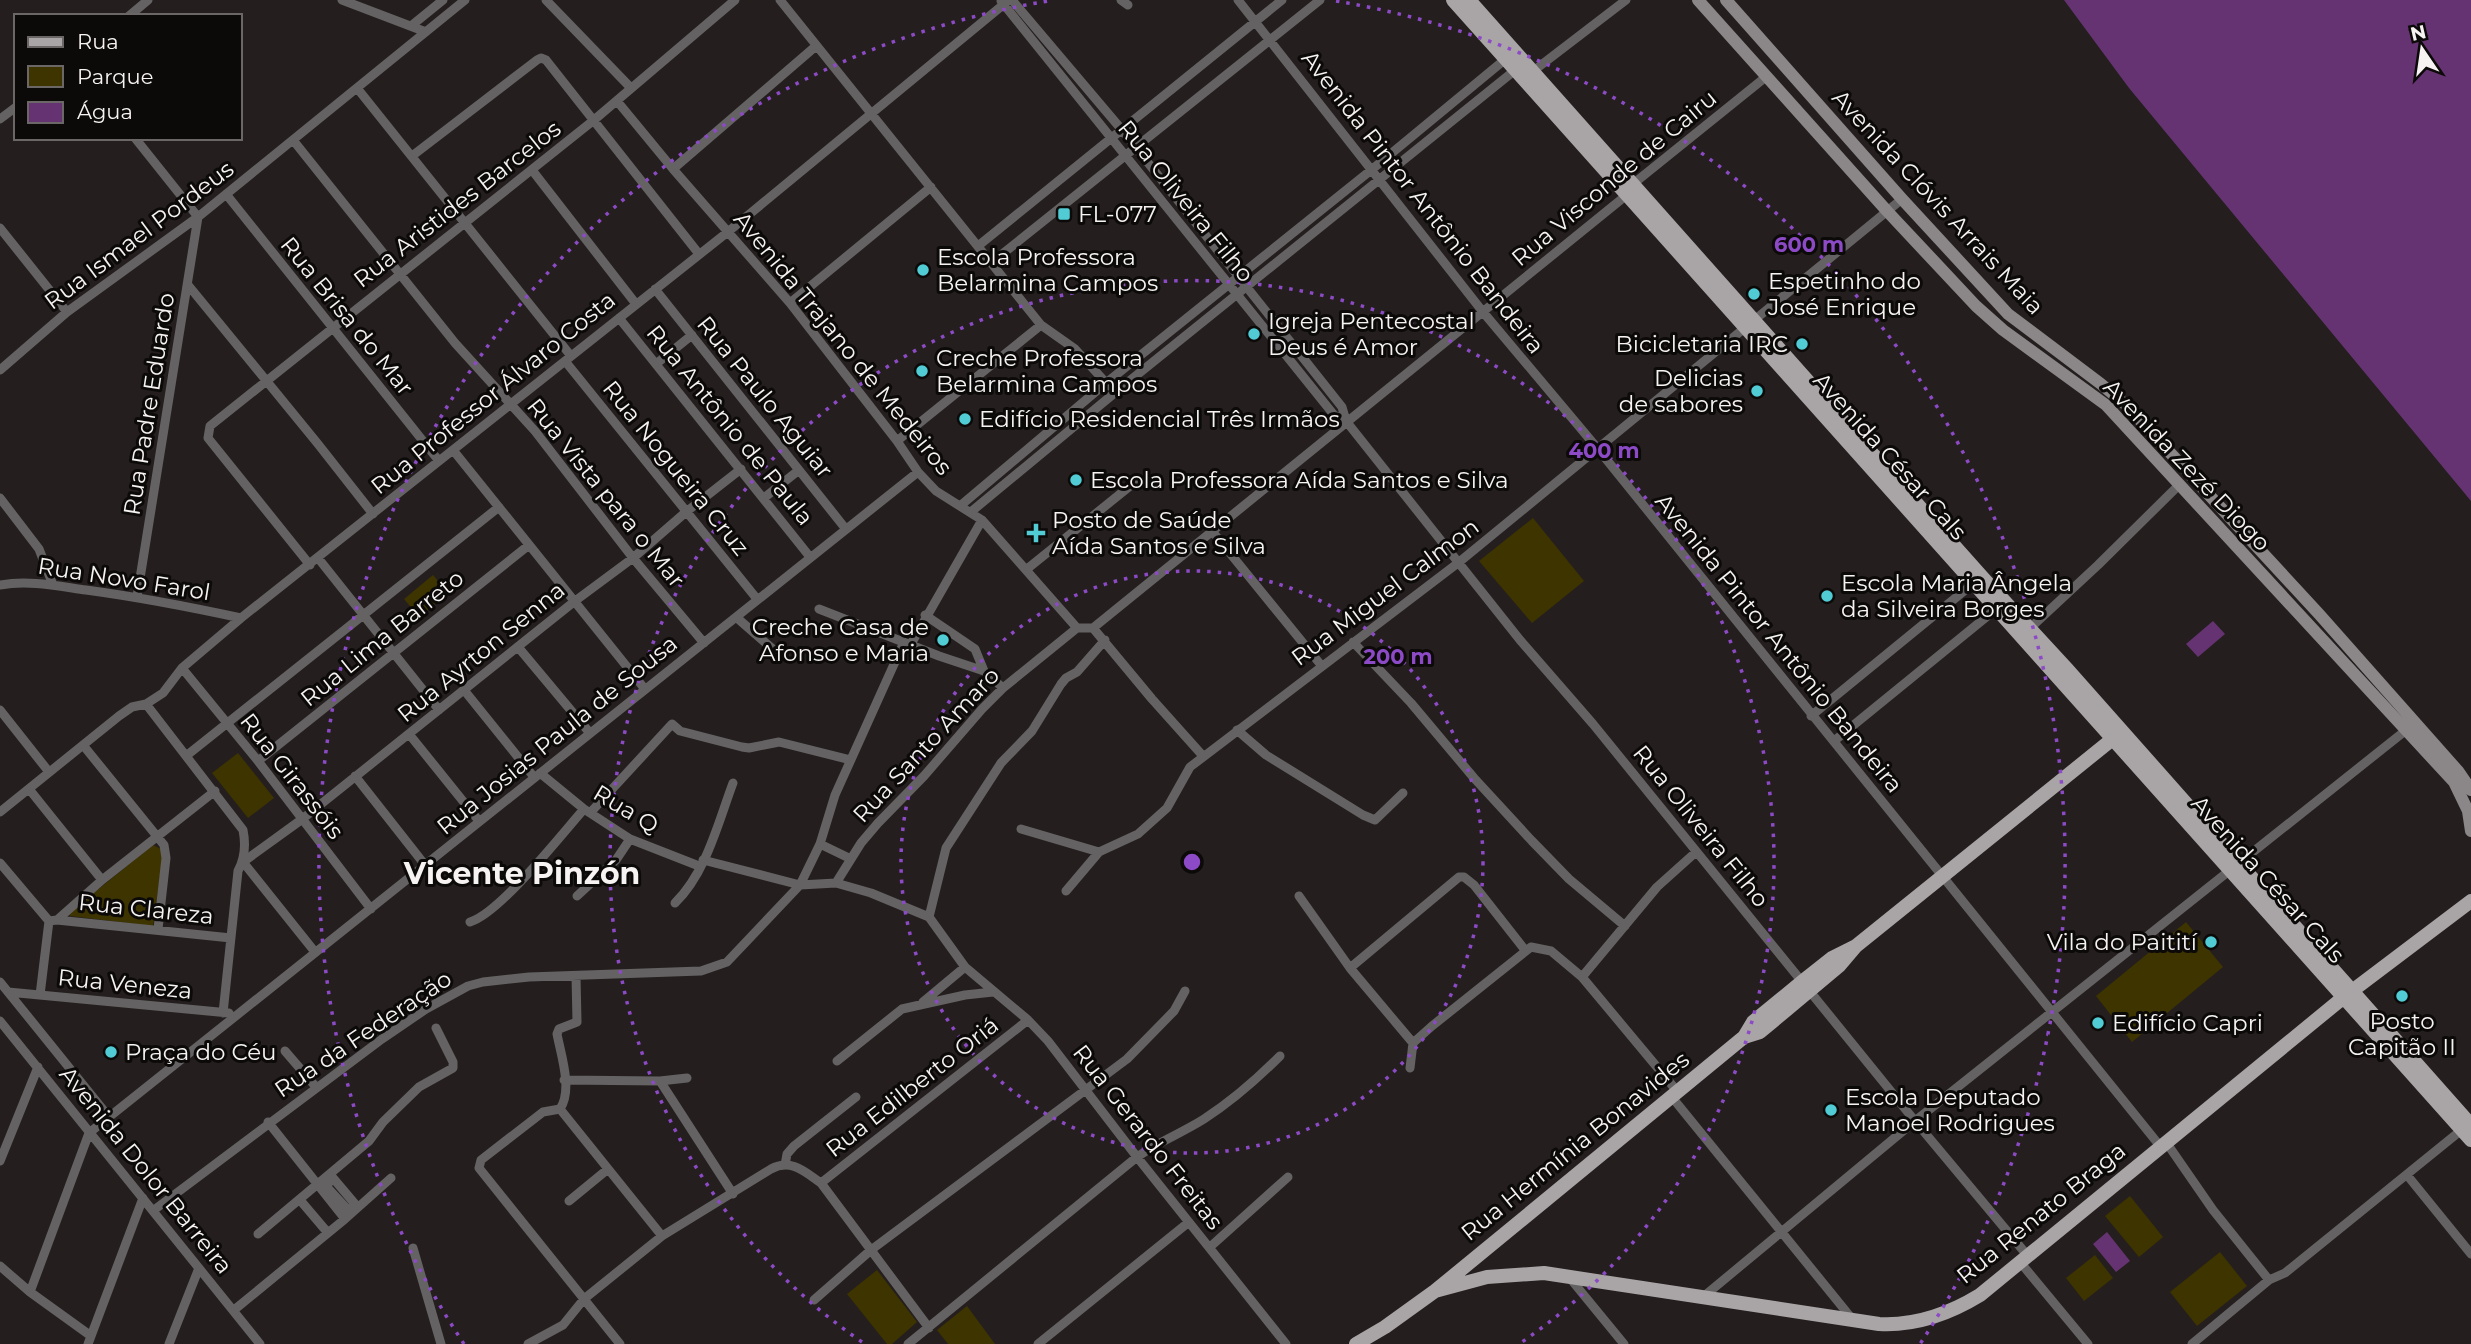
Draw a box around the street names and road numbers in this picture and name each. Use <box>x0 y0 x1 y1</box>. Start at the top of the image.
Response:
street label: Avenida Pintor Antônio Bandeira <box>1296 45 1550 359</box>
street label: Rua Visconde de Cairu <box>1506 84 1722 272</box>
street label: Avenida Clóvis Arrais Maia <box>1826 84 2050 320</box>
street label: Rua Aristides Barcelos <box>348 114 566 294</box>
street label: Rua Oliveira Filho <box>1112 114 1260 288</box>
street label: Rua Ismael Pordeus <box>39 155 239 315</box>
street label: Avenida Trajano de Medeiros <box>728 206 958 480</box>
street label: Rua Brisa do Mar <box>274 231 420 401</box>
street label: Rua Professor Álvaro Costa <box>365 286 621 500</box>
street label: Rua Padre Eduardo <box>118 291 180 517</box>
street label: Rua Paulo Aguiar <box>691 310 839 484</box>
street label: Rua Antônio de Paula <box>641 319 819 531</box>
street label: Avenida César Cals <box>1807 366 1973 546</box>
street label: Avenida Zezé Diogo <box>2098 373 2276 557</box>
street label: Rua Nogueira Cruz <box>597 375 755 561</box>
street label: Rua Vista para o Mar <box>521 393 691 593</box>
street label: Avenida Pintor Antônio Bandeira <box>1649 488 1909 798</box>
street label: Rua Miguel Calmon <box>1286 512 1484 672</box>
street label: Rua Novo Farol <box>36 552 212 606</box>
street label: Rua Lima Barreto <box>295 564 469 712</box>
street label: Rua Ayrton Senna <box>392 576 570 728</box>
street label: Rua Josias Paula de Sousa <box>431 629 683 841</box>
street label: Rua Santo Amaro <box>847 662 1005 828</box>
street label: Rua Girassóis <box>234 708 350 844</box>
street label: Rua Oliveira Filho <box>1627 739 1775 913</box>
street label: Rua Q <box>588 779 664 839</box>
street label: Avenida César Cals <box>2185 789 2351 969</box>
street label: Rua Clareza <box>77 888 215 930</box>
street label: Rua Veneza <box>56 963 194 1005</box>
street label: Rua da Federação <box>269 964 457 1104</box>
street label: Rua Edilberto Oriá <box>820 1011 1004 1163</box>
street label: Rua Gerardo Freitas <box>1067 1039 1229 1235</box>
street label: Rua Hermínia Bonavides <box>1455 1045 1695 1247</box>
street label: Avenida Dolor Barreira <box>54 1061 238 1279</box>
street label: Rua Renato Braga <box>1951 1136 2131 1290</box>

